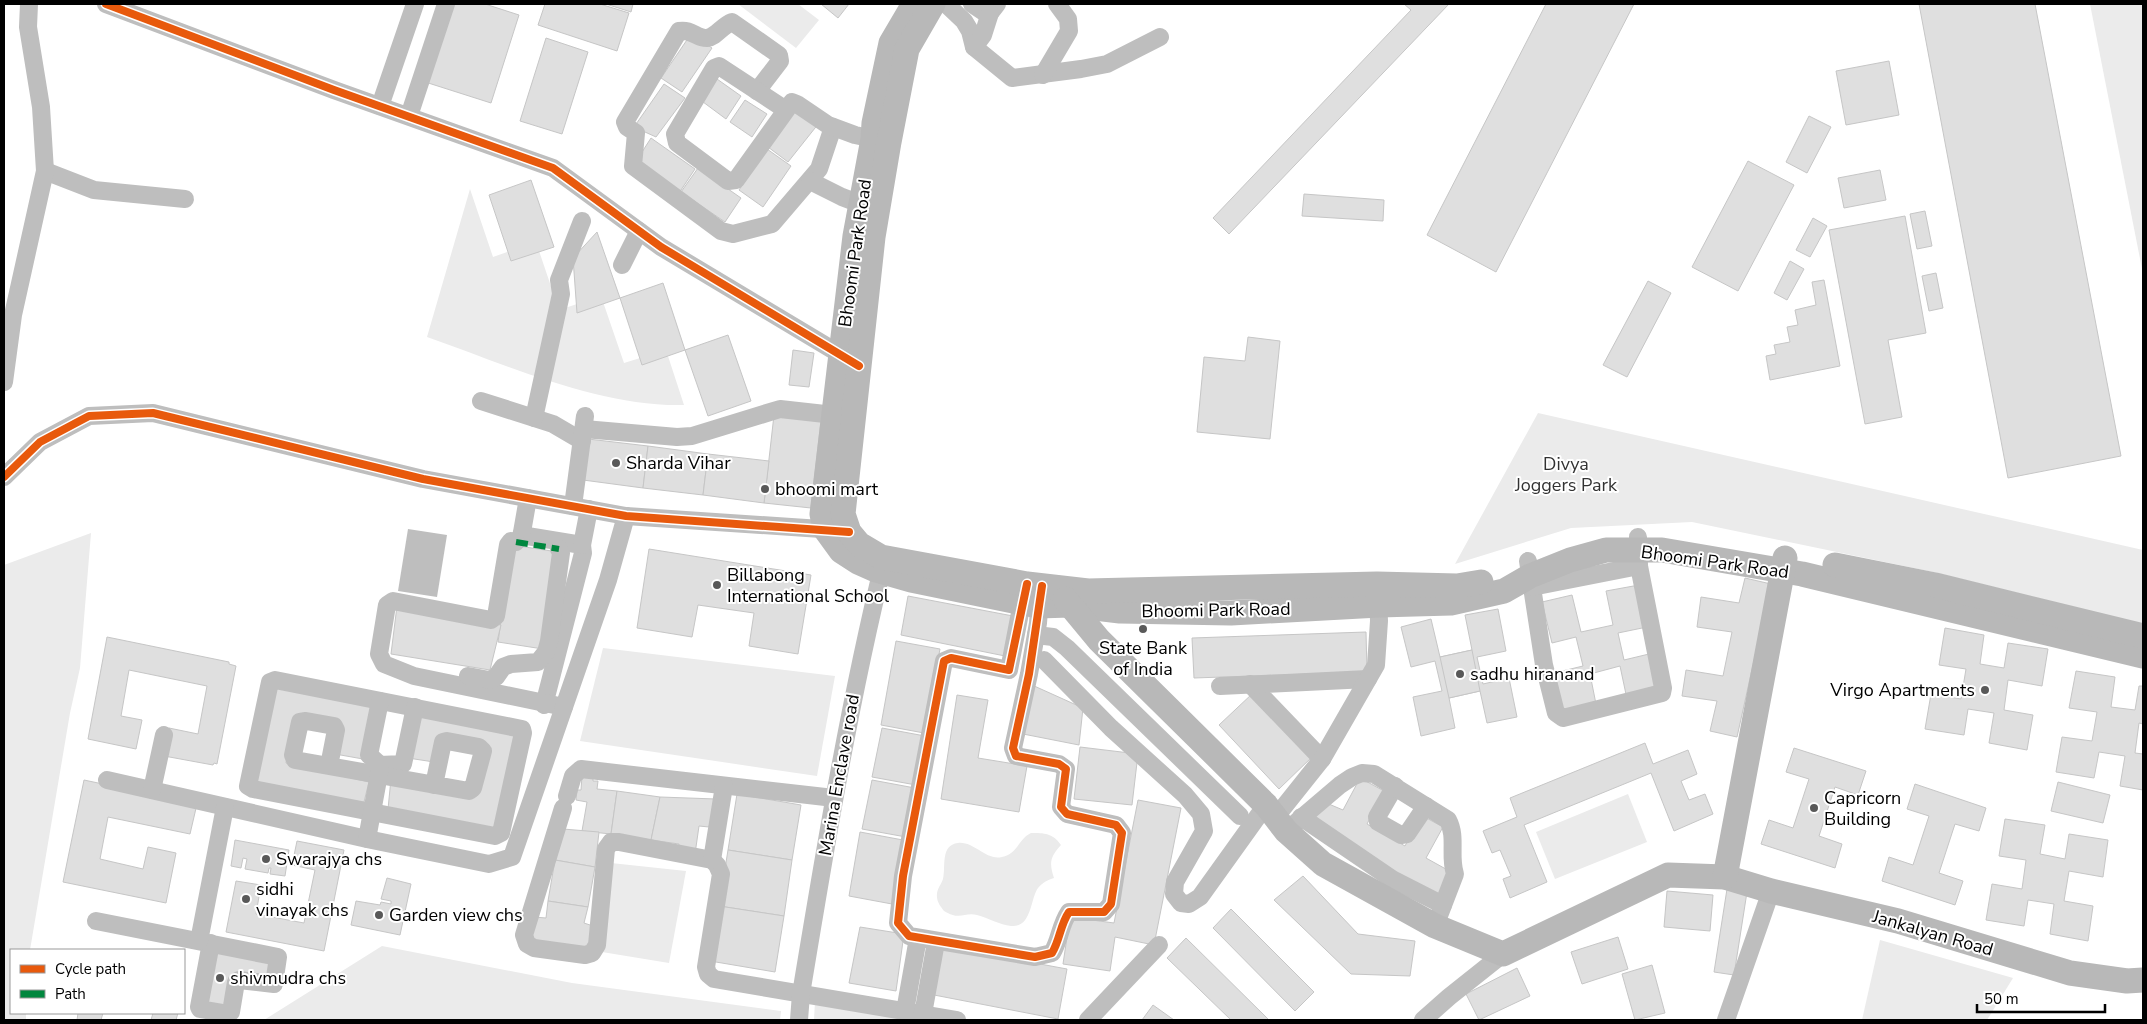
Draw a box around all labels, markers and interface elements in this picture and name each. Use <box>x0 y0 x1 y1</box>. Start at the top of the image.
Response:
street label: Bhoomi Park Road <box>833 178 877 328</box>
place label: Sharda Vihar <box>626 451 731 475</box>
park label: Divya Joggers Park <box>1514 452 1618 497</box>
marker: Sharda Vihar <box>610 457 622 469</box>
place label: bhoomi mart <box>775 477 879 501</box>
marker: bhoomi mart <box>759 483 771 495</box>
street label: Bhoomi Park Road <box>1640 540 1790 584</box>
place label: Billabong International School <box>727 563 890 608</box>
marker: Billabong International School <box>711 579 723 591</box>
street label: Bhoomi Park Road <box>1141 597 1291 623</box>
marker: State Bank of India <box>1137 623 1149 635</box>
place label: State Bank of India <box>1099 636 1188 681</box>
place label: sadhu hiranand <box>1470 662 1594 686</box>
marker: sadhu hiranand <box>1454 668 1466 680</box>
place label: Virgo Apartments <box>1829 678 1975 702</box>
marker: Virgo Apartments <box>1979 684 1991 696</box>
street label: Marina Enclave road <box>813 692 865 858</box>
place label: Capricorn Building <box>1824 786 1901 831</box>
marker: Capricorn Building <box>1808 802 1820 814</box>
place label: Swarajya chs <box>276 847 382 871</box>
marker: Swarajya chs <box>260 853 272 865</box>
place label: sidhi vinayak chs <box>256 877 349 922</box>
marker: sidhi vinayak chs <box>240 893 252 905</box>
place label: Garden view chs <box>389 903 523 927</box>
street label: Jankalyan Road <box>1869 904 1996 962</box>
marker: Garden view chs <box>373 909 385 921</box>
legend <box>10 949 185 1014</box>
text: Cycle path <box>55 959 126 979</box>
place label: shivmudra chs <box>230 966 346 990</box>
marker: shivmudra chs <box>214 972 226 984</box>
scale bar <box>1977 982 2104 1014</box>
text: Path <box>55 984 86 1004</box>
text: 50 m <box>1984 989 2019 1009</box>

